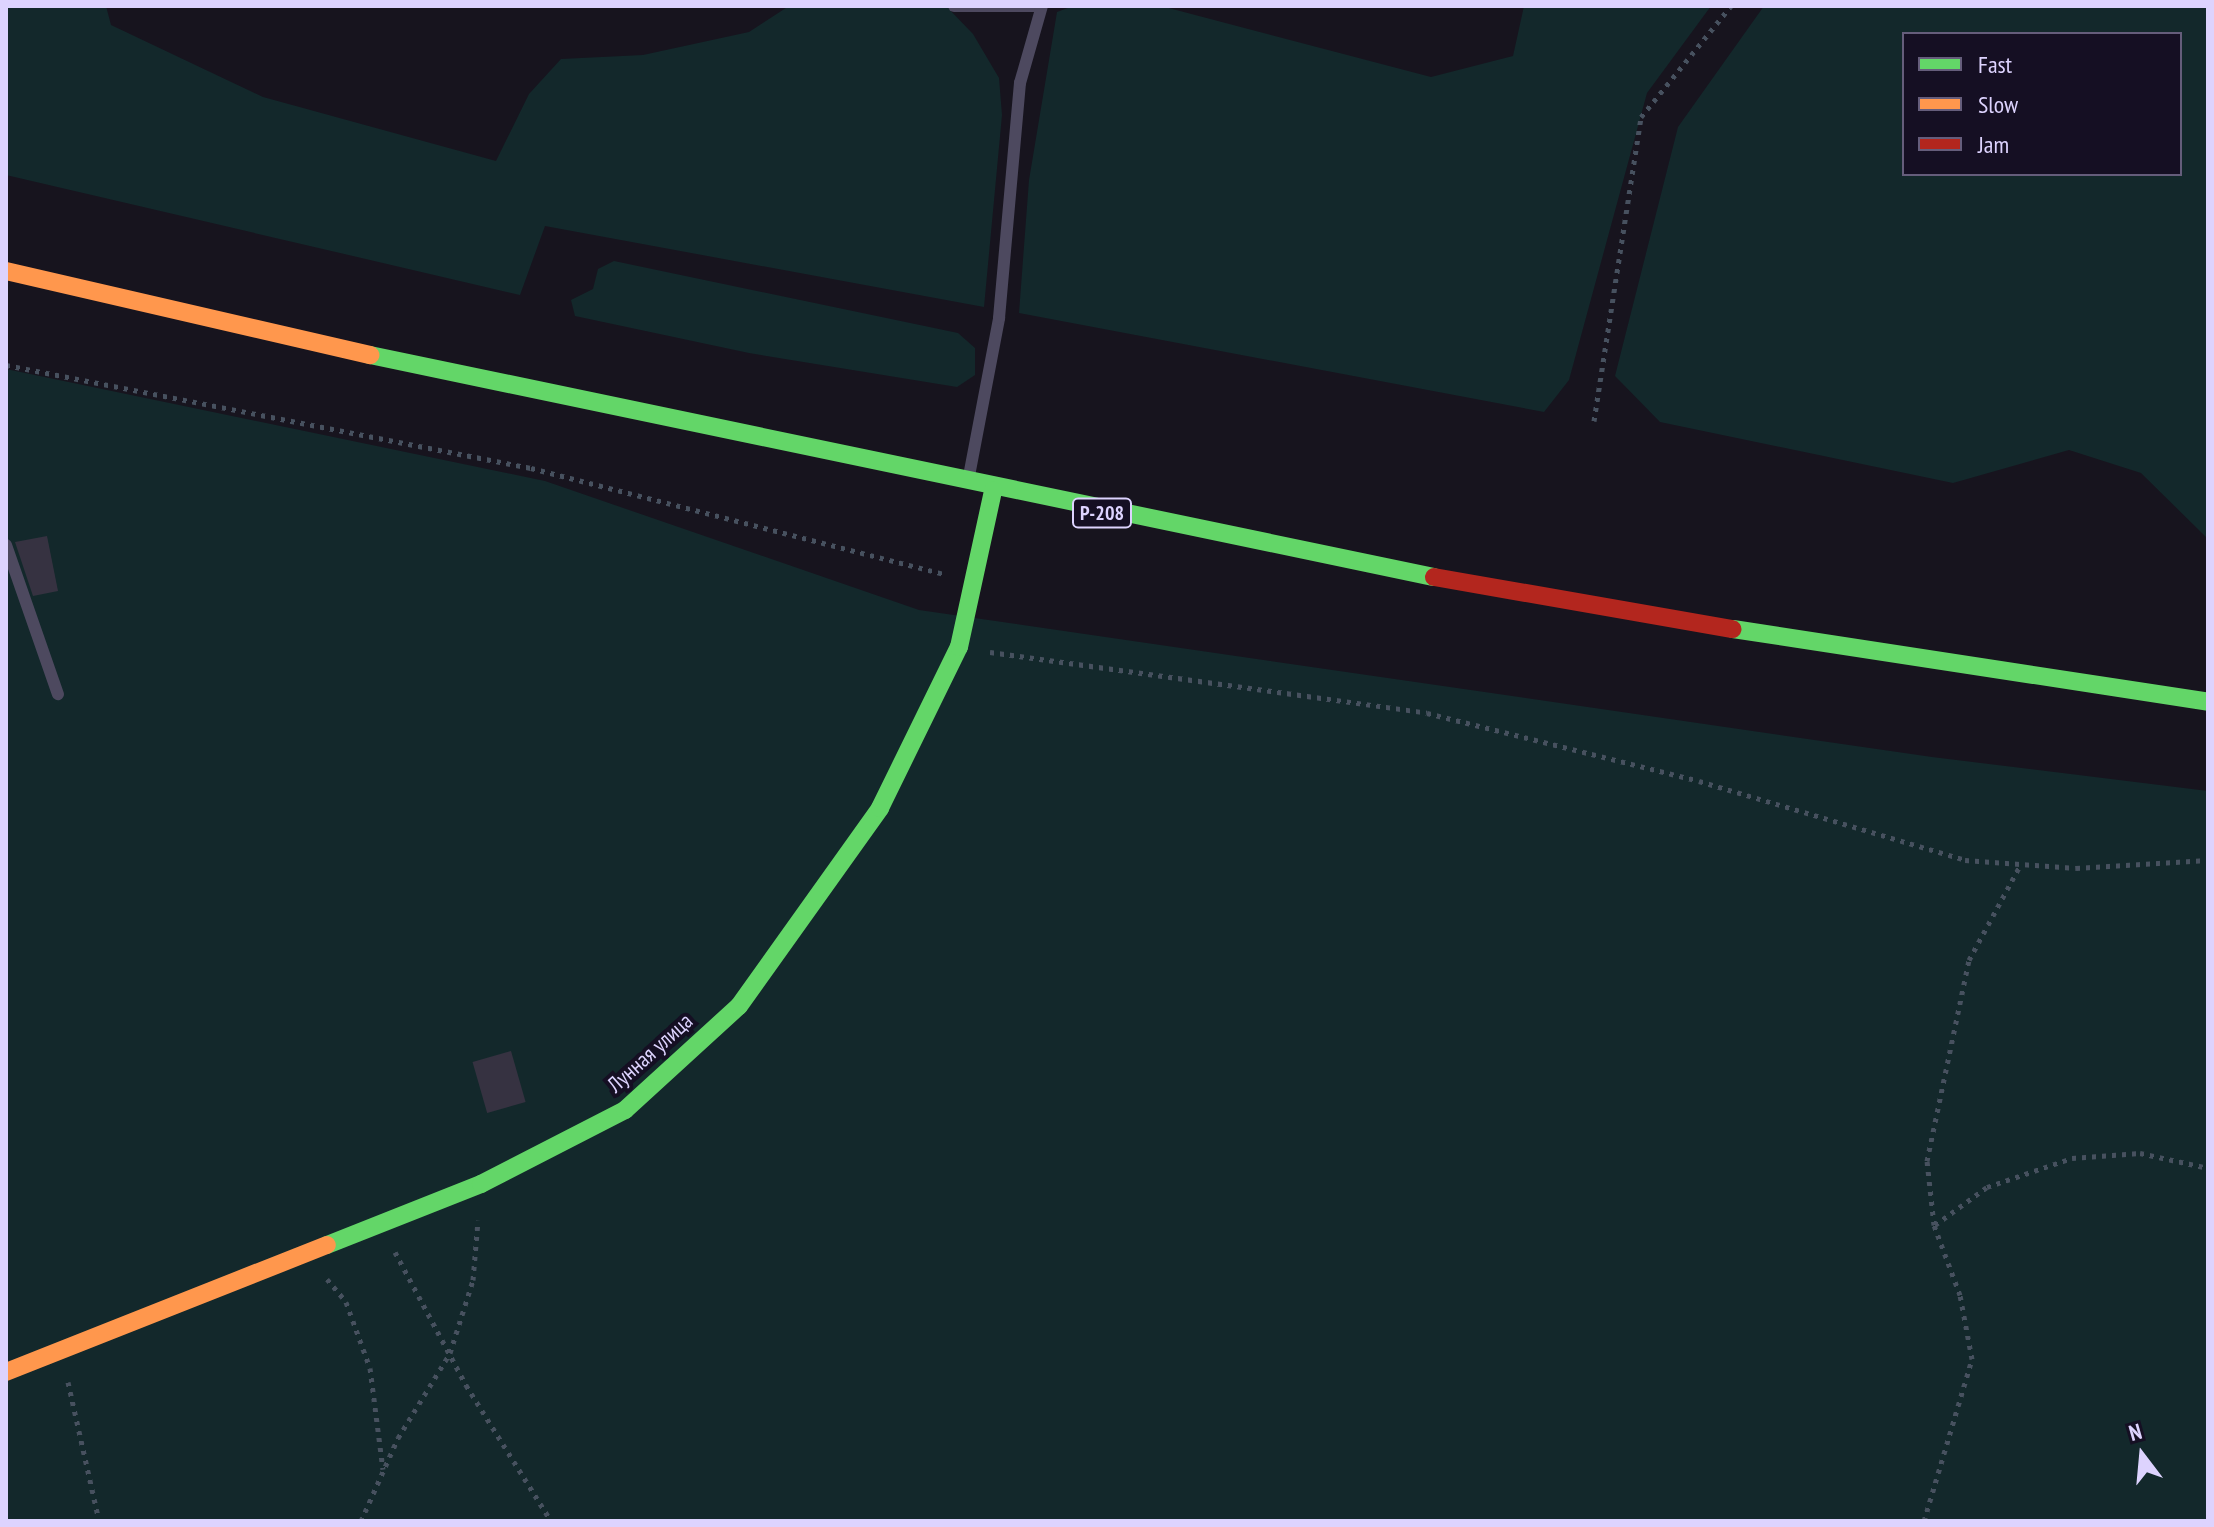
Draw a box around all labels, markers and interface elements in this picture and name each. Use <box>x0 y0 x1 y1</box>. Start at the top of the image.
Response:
legend <box>1902 32 2182 176</box>
text: Fast <box>1978 49 2012 80</box>
text: Slow <box>1978 89 2018 120</box>
text: Jam <box>1978 129 2009 160</box>
road number: Р-208 <box>1072 497 1132 529</box>
street label: Лунная улица <box>602 1008 698 1098</box>
north arrow <box>2102 1415 2182 1495</box>
text: N <box>2126 1417 2145 1447</box>

